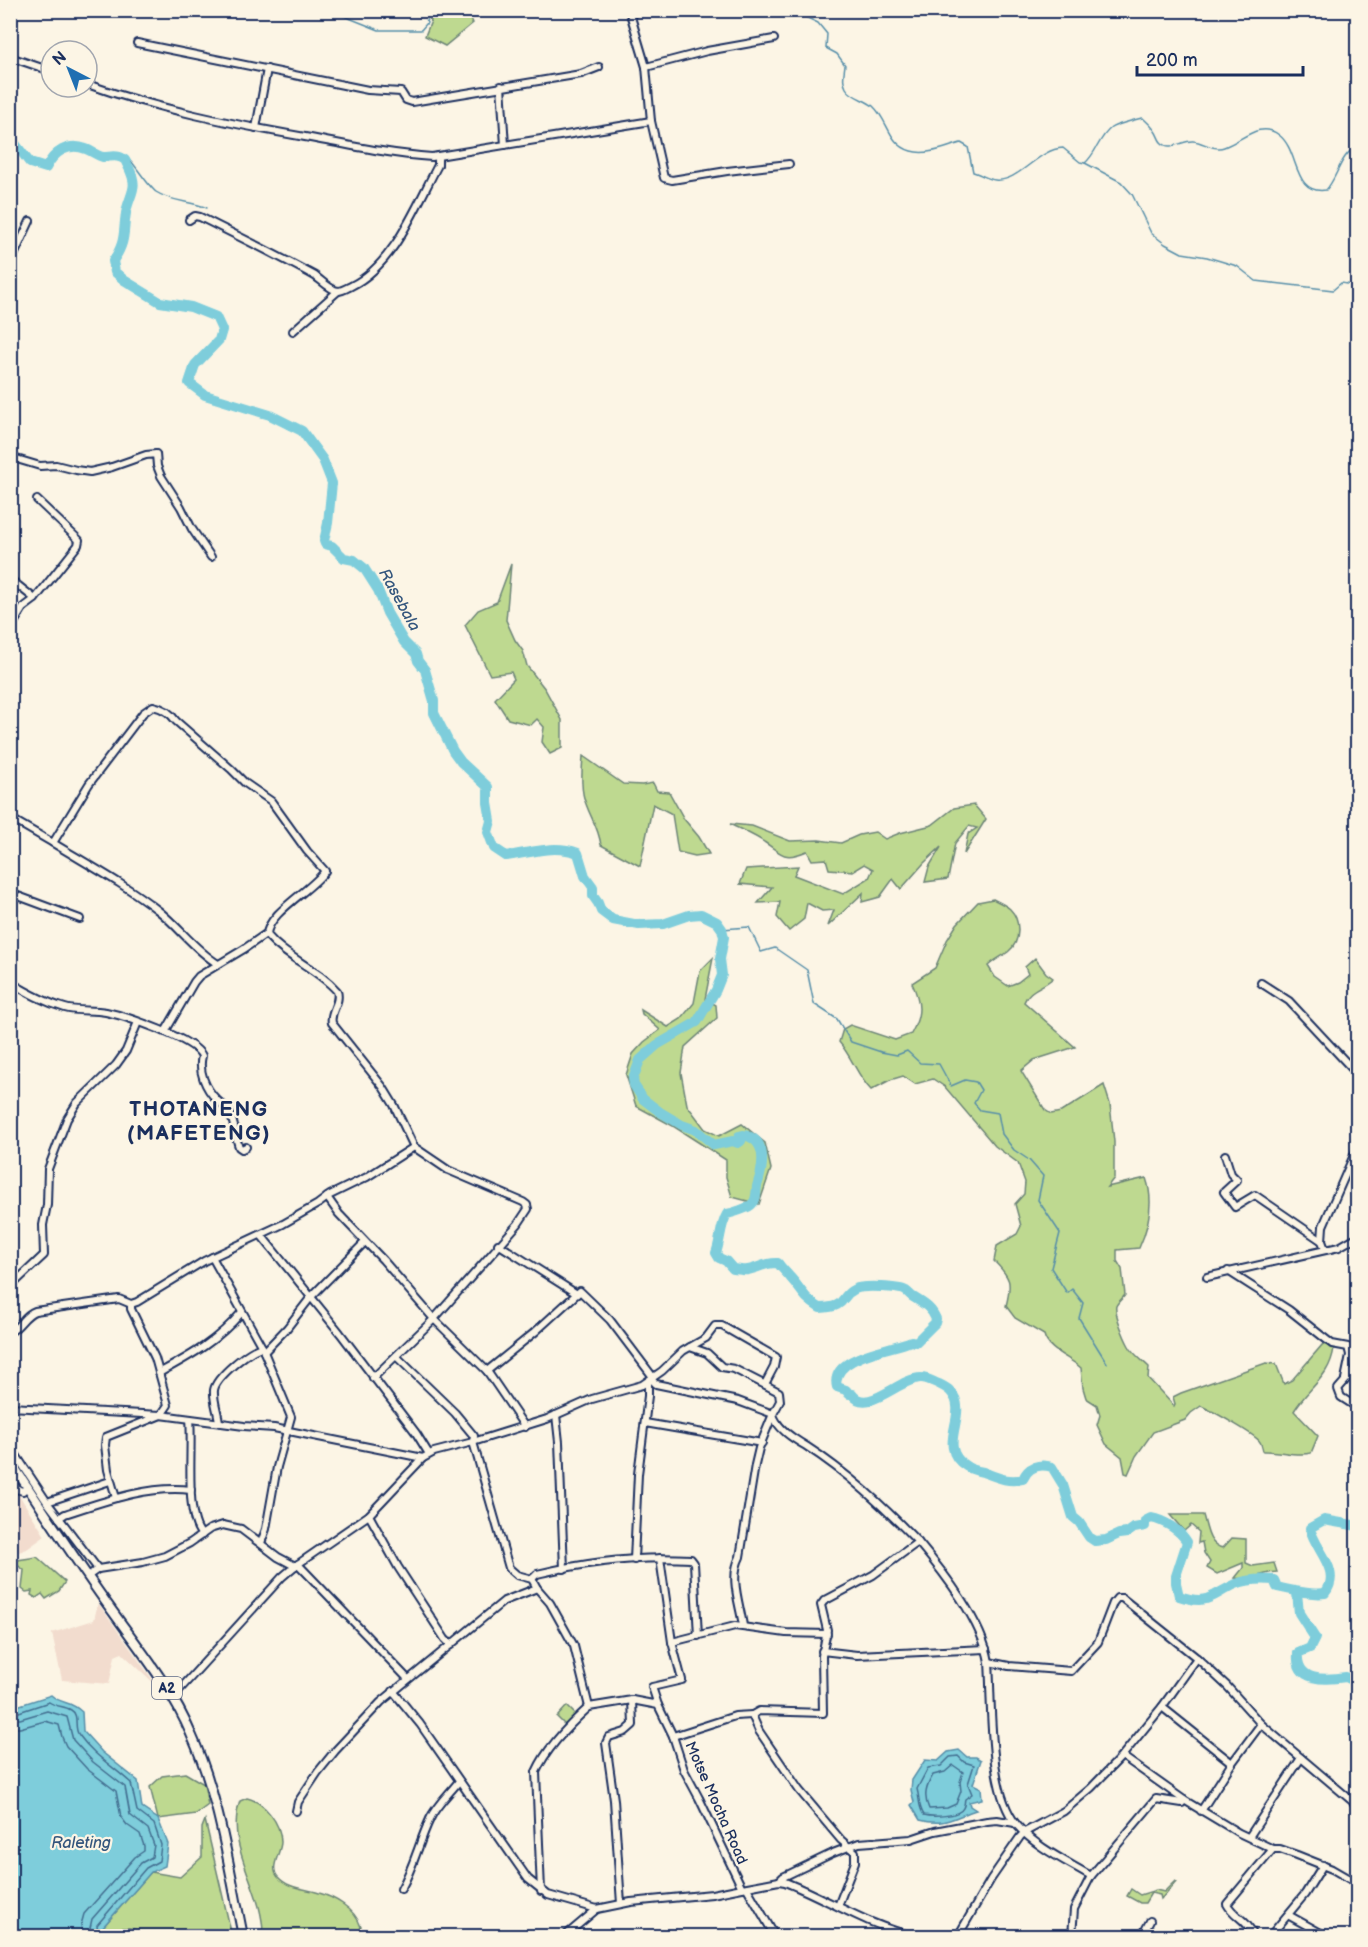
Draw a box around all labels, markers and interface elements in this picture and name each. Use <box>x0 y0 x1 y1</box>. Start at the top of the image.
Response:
north arrow <box>39 39 99 99</box>
scale bar <box>1137 39 1304 77</box>
text: N <box>49 48 71 70</box>
text: 200 m <box>1146 50 1198 71</box>
water label: Rasebala <box>374 565 424 635</box>
district label: THOTANENG (MAFETENG) <box>127 1097 271 1146</box>
road number: A2 <box>152 1677 182 1699</box>
street label: Motse Mocha Road <box>680 1739 752 1867</box>
water label: Raleting <box>51 1834 111 1853</box>

